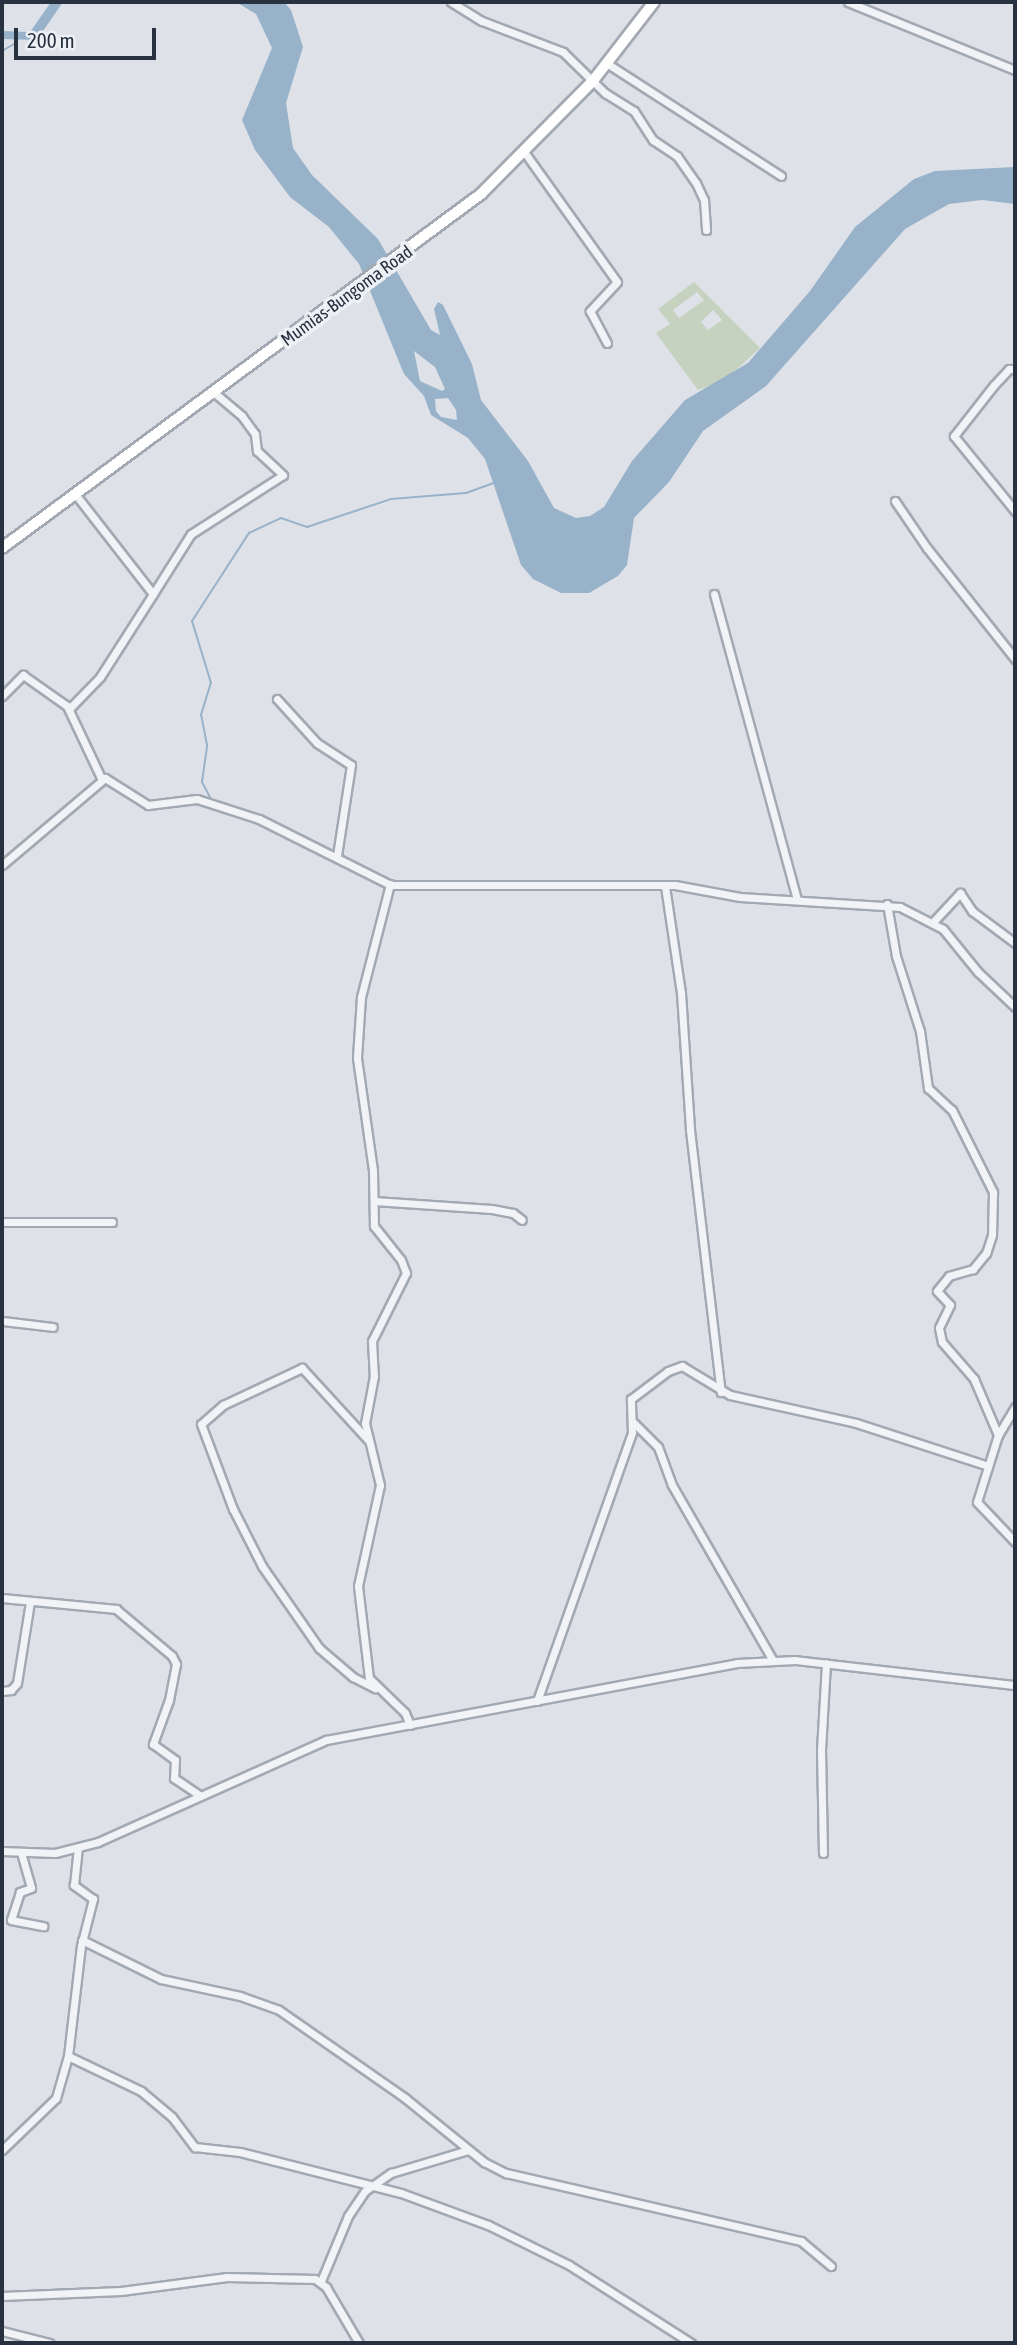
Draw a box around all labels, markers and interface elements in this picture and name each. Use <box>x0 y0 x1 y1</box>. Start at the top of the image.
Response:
scale bar <box>18 14 159 58</box>
text: 200 m <box>27 28 75 52</box>
street label: Mumias-Bungoma Road <box>277 241 417 351</box>

